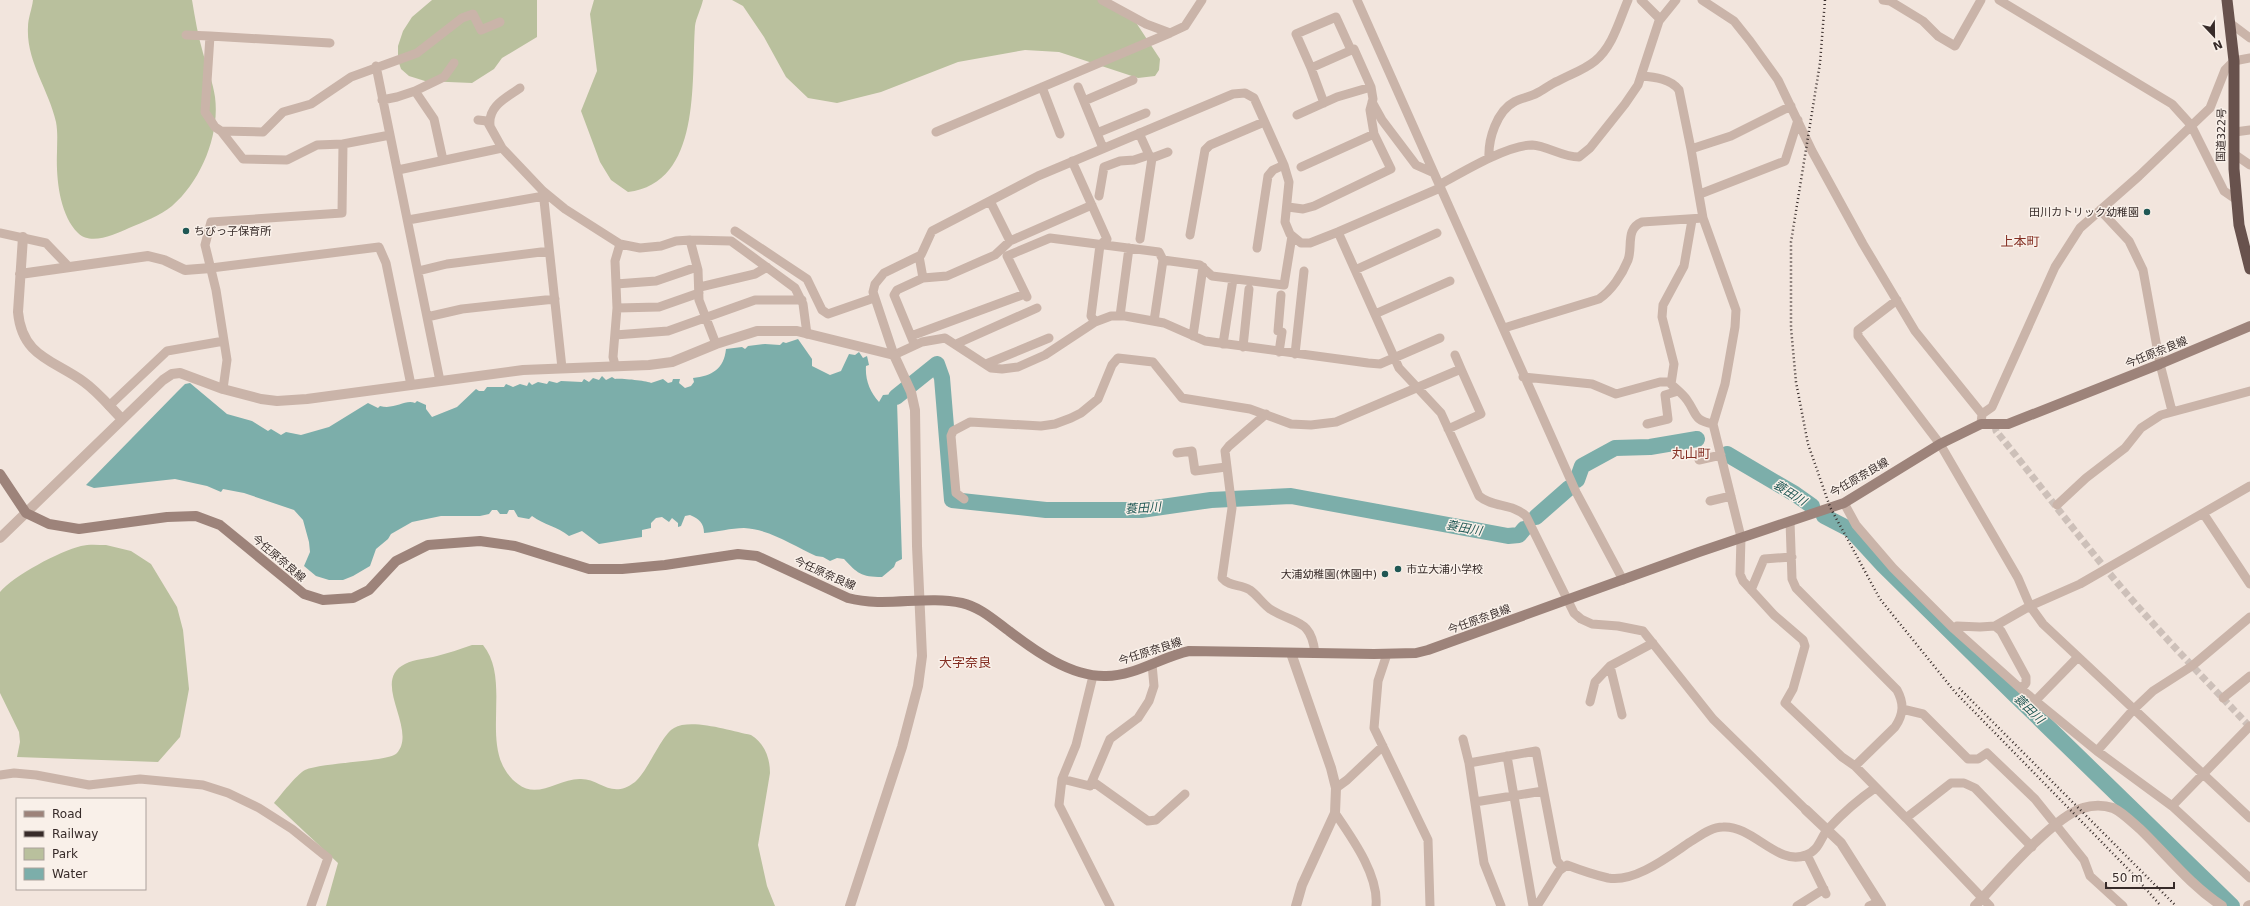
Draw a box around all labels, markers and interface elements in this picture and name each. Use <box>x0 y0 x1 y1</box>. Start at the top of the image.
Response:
north arrow <box>2194 16 2234 56</box>
text: N <box>2211 37 2224 53</box>
street label: 国道322号 <box>2215 108 2228 162</box>
place label: 田川カトリック幼稚園 <box>2029 206 2139 219</box>
marker: 田川カトリック幼稚園 <box>2142 207 2152 217</box>
place label: ちびっ子保育所 <box>194 225 272 238</box>
marker: ちびっ子保育所 <box>181 226 191 236</box>
district label: 上本町 <box>2000 234 2040 249</box>
street label: 今任原奈良線 <box>2123 334 2189 371</box>
district label: 丸山町 <box>1671 446 1711 461</box>
street label: 今任原奈良線 <box>1827 455 1891 500</box>
water label: 蓑田川 <box>1771 478 1811 510</box>
water label: 蓑田川 <box>1125 500 1163 516</box>
water label: 蓑田川 <box>1445 518 1485 538</box>
street label: 今任原奈良線 <box>249 532 308 585</box>
street label: 今任原奈良線 <box>792 554 858 593</box>
place label: 市立大浦小学校 <box>1406 563 1483 576</box>
marker: 市立大浦小学校 <box>1393 564 1403 574</box>
place label: 大浦幼稚園(休園中) <box>1280 568 1377 581</box>
marker: 大浦幼稚園(休園中) <box>1380 569 1390 579</box>
street label: 今任原奈良線 <box>1446 602 1512 637</box>
street label: 今任原奈良線 <box>1117 635 1184 668</box>
district label: 大字奈良 <box>939 655 991 670</box>
water label: 蓑田川 <box>2011 691 2048 728</box>
legend <box>16 798 146 890</box>
text: Road <box>52 807 82 821</box>
text: Railway <box>52 827 98 841</box>
text: Park <box>52 847 78 861</box>
scale bar <box>2106 864 2174 890</box>
text: Water <box>52 867 88 881</box>
text: 50 m <box>2112 871 2143 885</box>

